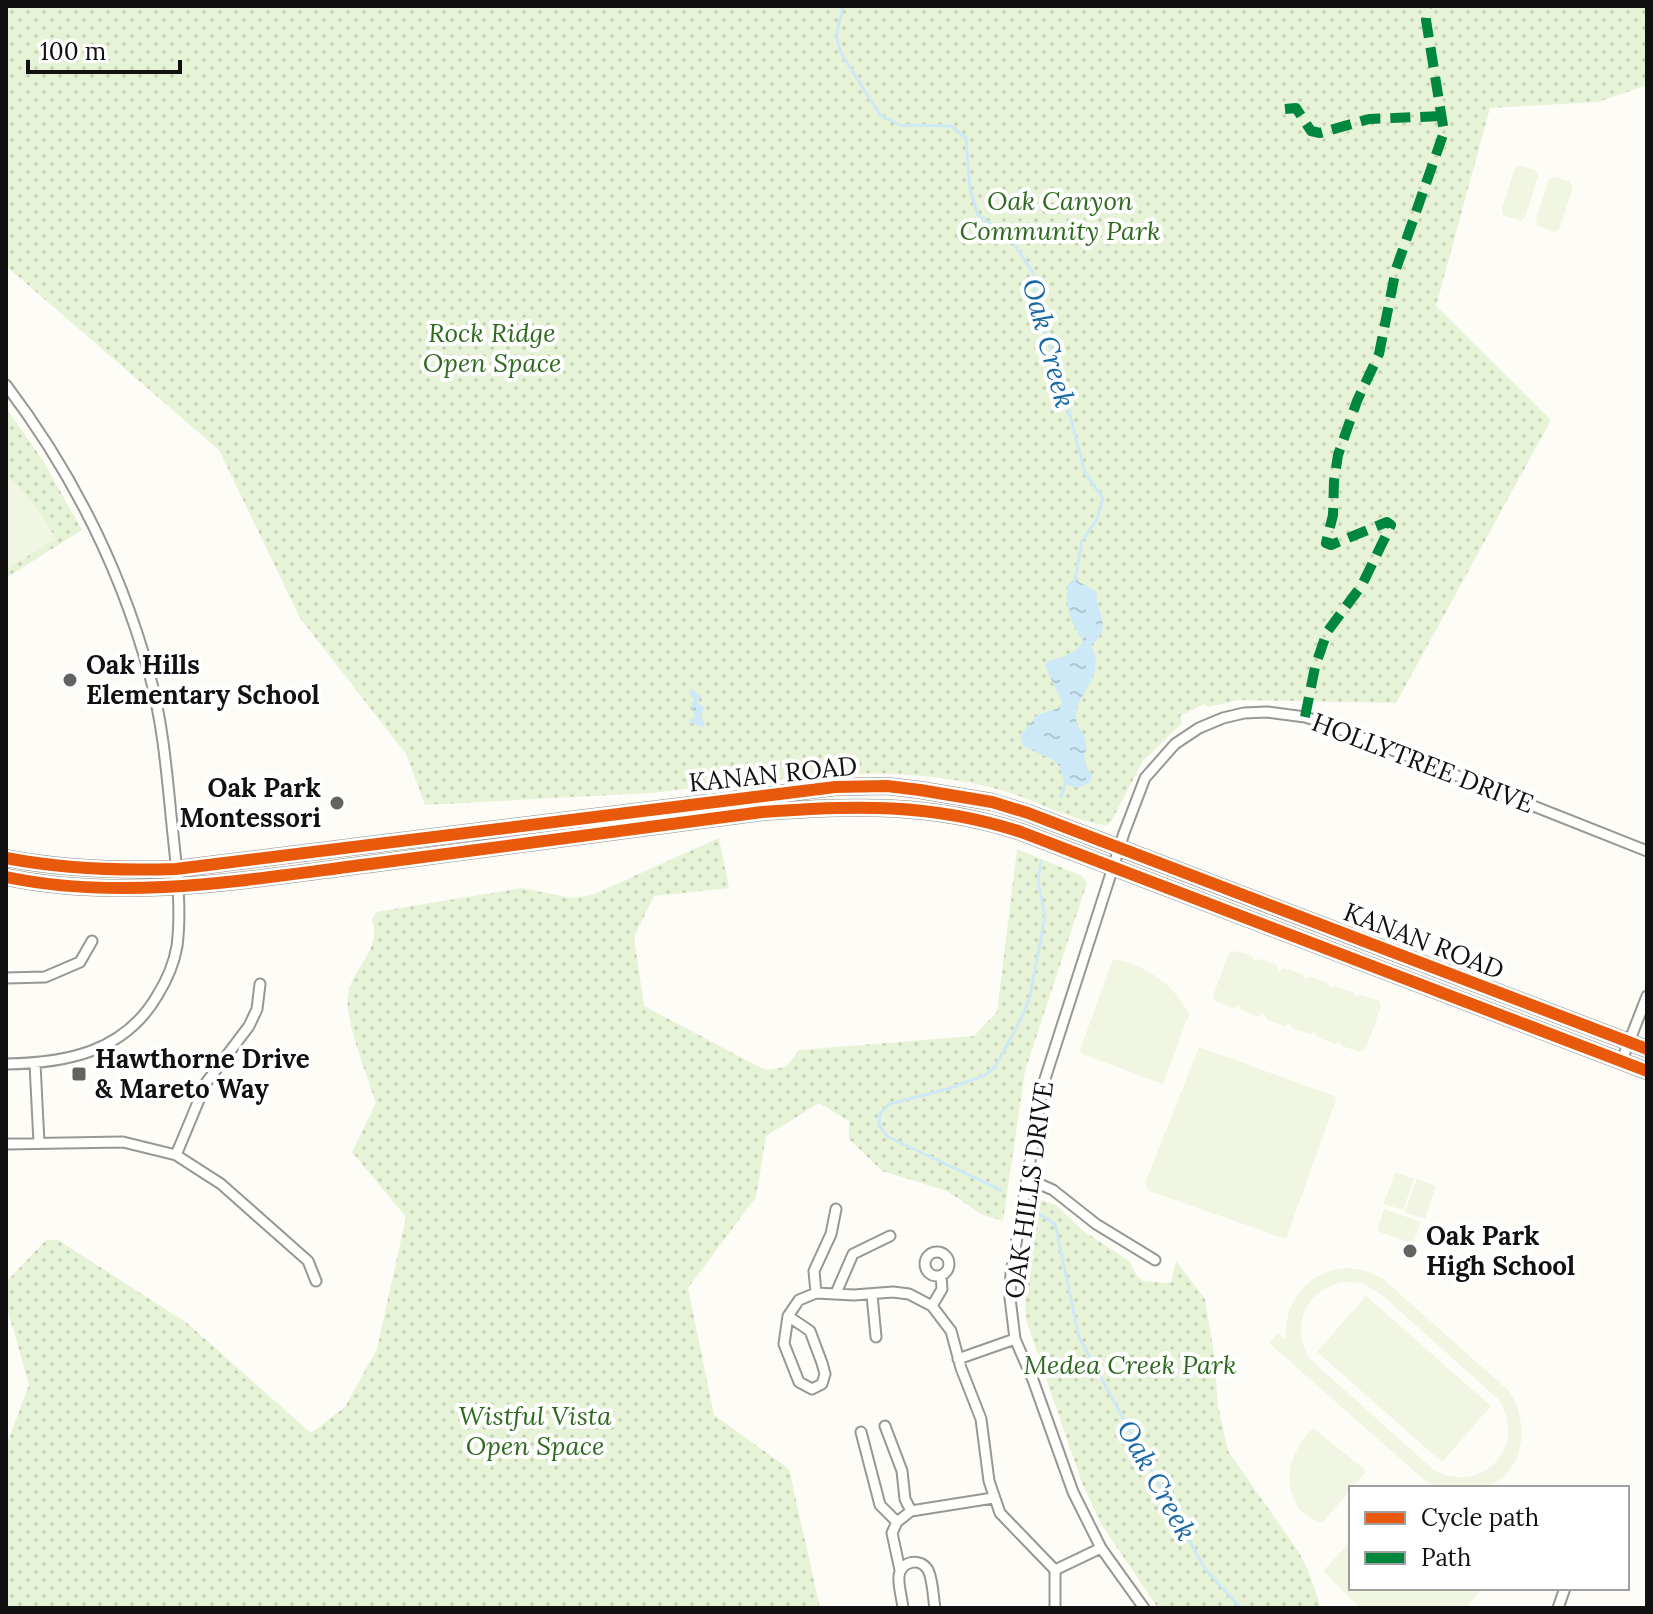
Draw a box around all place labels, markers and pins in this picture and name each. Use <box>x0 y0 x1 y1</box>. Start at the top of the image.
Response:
place label: Oak Hills Elementary School <box>86 648 320 711</box>
marker: Oak Hills Elementary School <box>61 671 79 689</box>
place label: Oak Park Montessori <box>180 771 321 834</box>
marker: Oak Park Montessori <box>328 794 346 812</box>
place label: Hawthorne Drive & Mareto Way <box>95 1042 310 1105</box>
marker: Hawthorne Drive & Mareto Way <box>70 1065 88 1083</box>
place label: Oak Park High School <box>1426 1219 1575 1282</box>
marker: Oak Park High School <box>1401 1242 1419 1260</box>

